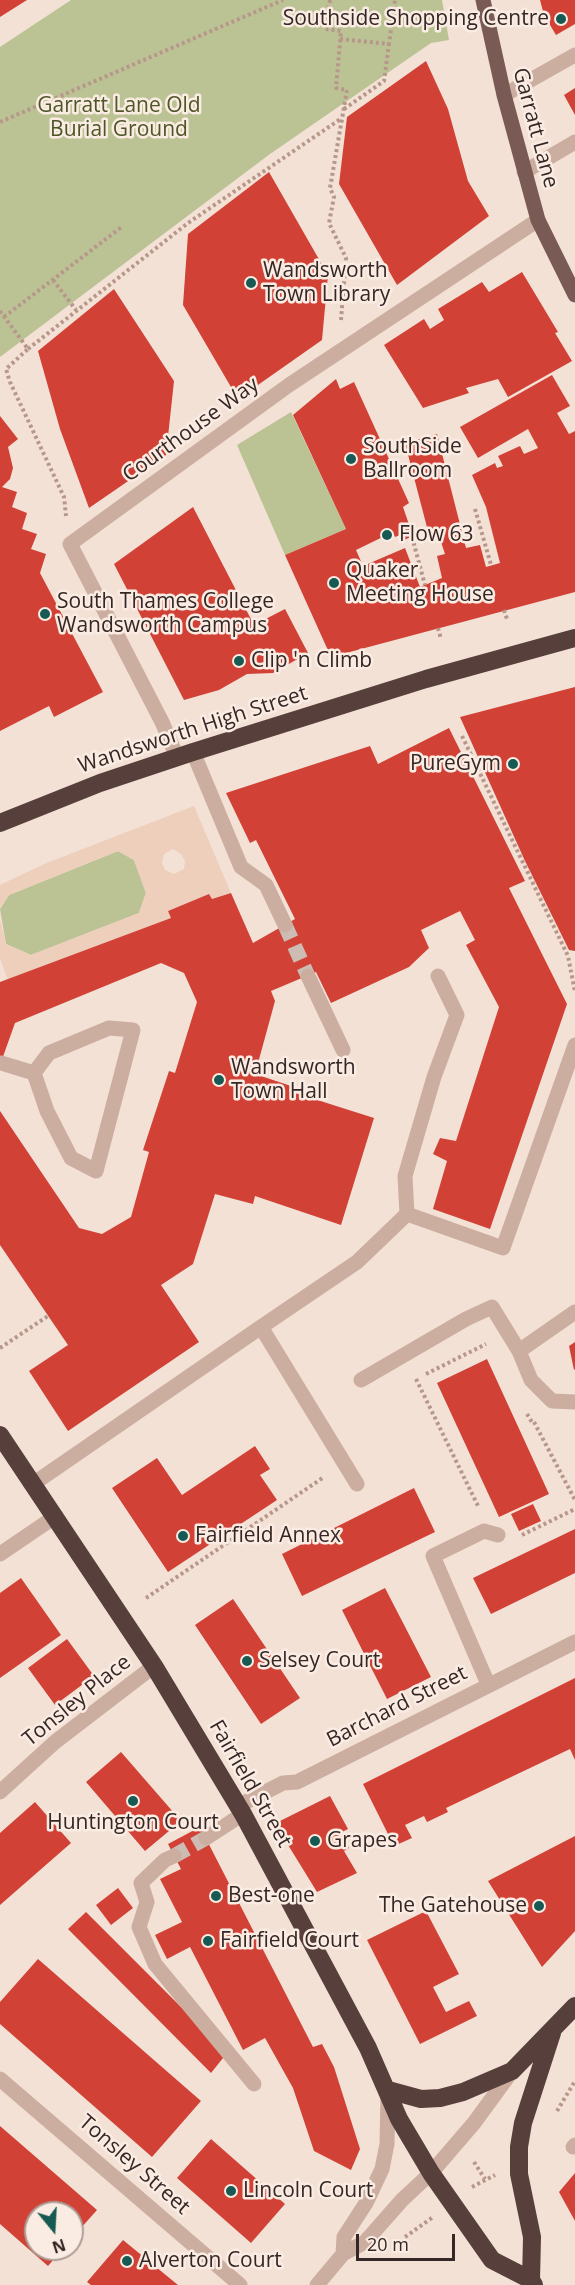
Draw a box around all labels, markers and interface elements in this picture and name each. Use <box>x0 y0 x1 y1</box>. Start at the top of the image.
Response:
place label: Southside Shopping Centre <box>283 6 549 32</box>
marker: Southside Shopping Centre <box>554 12 568 26</box>
street label: Garratt Lane <box>507 65 563 191</box>
park label: Garratt Lane Old Burial Ground <box>37 93 201 143</box>
place label: Wandsworth Town Library <box>263 258 390 308</box>
marker: Wandsworth Town Library <box>244 276 258 290</box>
street label: Courthouse Way <box>118 372 264 488</box>
place label: SouthSide Ballroom <box>363 434 462 484</box>
marker: SouthSide Ballroom <box>344 452 358 466</box>
place label: Flow 63 <box>399 522 474 548</box>
marker: Flow 63 <box>380 528 394 542</box>
place label: Quaker Meeting House <box>346 558 494 608</box>
marker: Quaker Meeting House <box>327 576 341 590</box>
place label: South Thames College Wandsworth Campus <box>57 589 274 639</box>
marker: South Thames College Wandsworth Campus <box>38 607 52 621</box>
place label: Clip 'n Climb <box>251 648 372 674</box>
marker: Clip 'n Climb <box>232 654 246 668</box>
street label: Wandsworth High Street <box>75 681 311 779</box>
place label: PureGym <box>410 751 501 777</box>
marker: PureGym <box>506 757 520 771</box>
place label: Wandsworth Town Hall <box>231 1055 356 1105</box>
marker: Wandsworth Town Hall <box>212 1073 226 1087</box>
place label: Fairfield Annex <box>195 1523 341 1549</box>
marker: Fairfield Annex <box>176 1529 190 1543</box>
place label: Selsey Court <box>259 1648 380 1674</box>
street label: Tonsley Place <box>18 1650 136 1752</box>
marker: Selsey Court <box>240 1654 254 1668</box>
street label: Barchard Street <box>323 1661 471 1753</box>
street label: Fairfield Street <box>203 1716 297 1852</box>
marker: Huntington Court <box>126 1794 140 1808</box>
place label: Huntington Court <box>47 1810 219 1836</box>
place label: Grapes <box>327 1828 397 1854</box>
marker: Grapes <box>308 1834 322 1848</box>
place label: Best-one <box>228 1883 315 1909</box>
marker: Best-one <box>209 1889 223 1903</box>
place label: The Gatehouse <box>379 1893 527 1919</box>
marker: The Gatehouse <box>532 1899 546 1913</box>
place label: Fairfield Court <box>220 1928 359 1954</box>
marker: Fairfield Court <box>201 1934 215 1948</box>
street label: Tonsley Street <box>73 2110 195 2220</box>
place label: Lincoln Court <box>243 2178 373 2204</box>
marker: Lincoln Court <box>224 2184 238 2198</box>
north arrow <box>24 2201 84 2261</box>
scale bar <box>359 2222 458 2260</box>
text: 20 m <box>367 2232 409 2256</box>
text: N <box>49 2234 69 2259</box>
place label: Alverton Court <box>139 2248 282 2274</box>
marker: Alverton Court <box>120 2254 134 2268</box>

